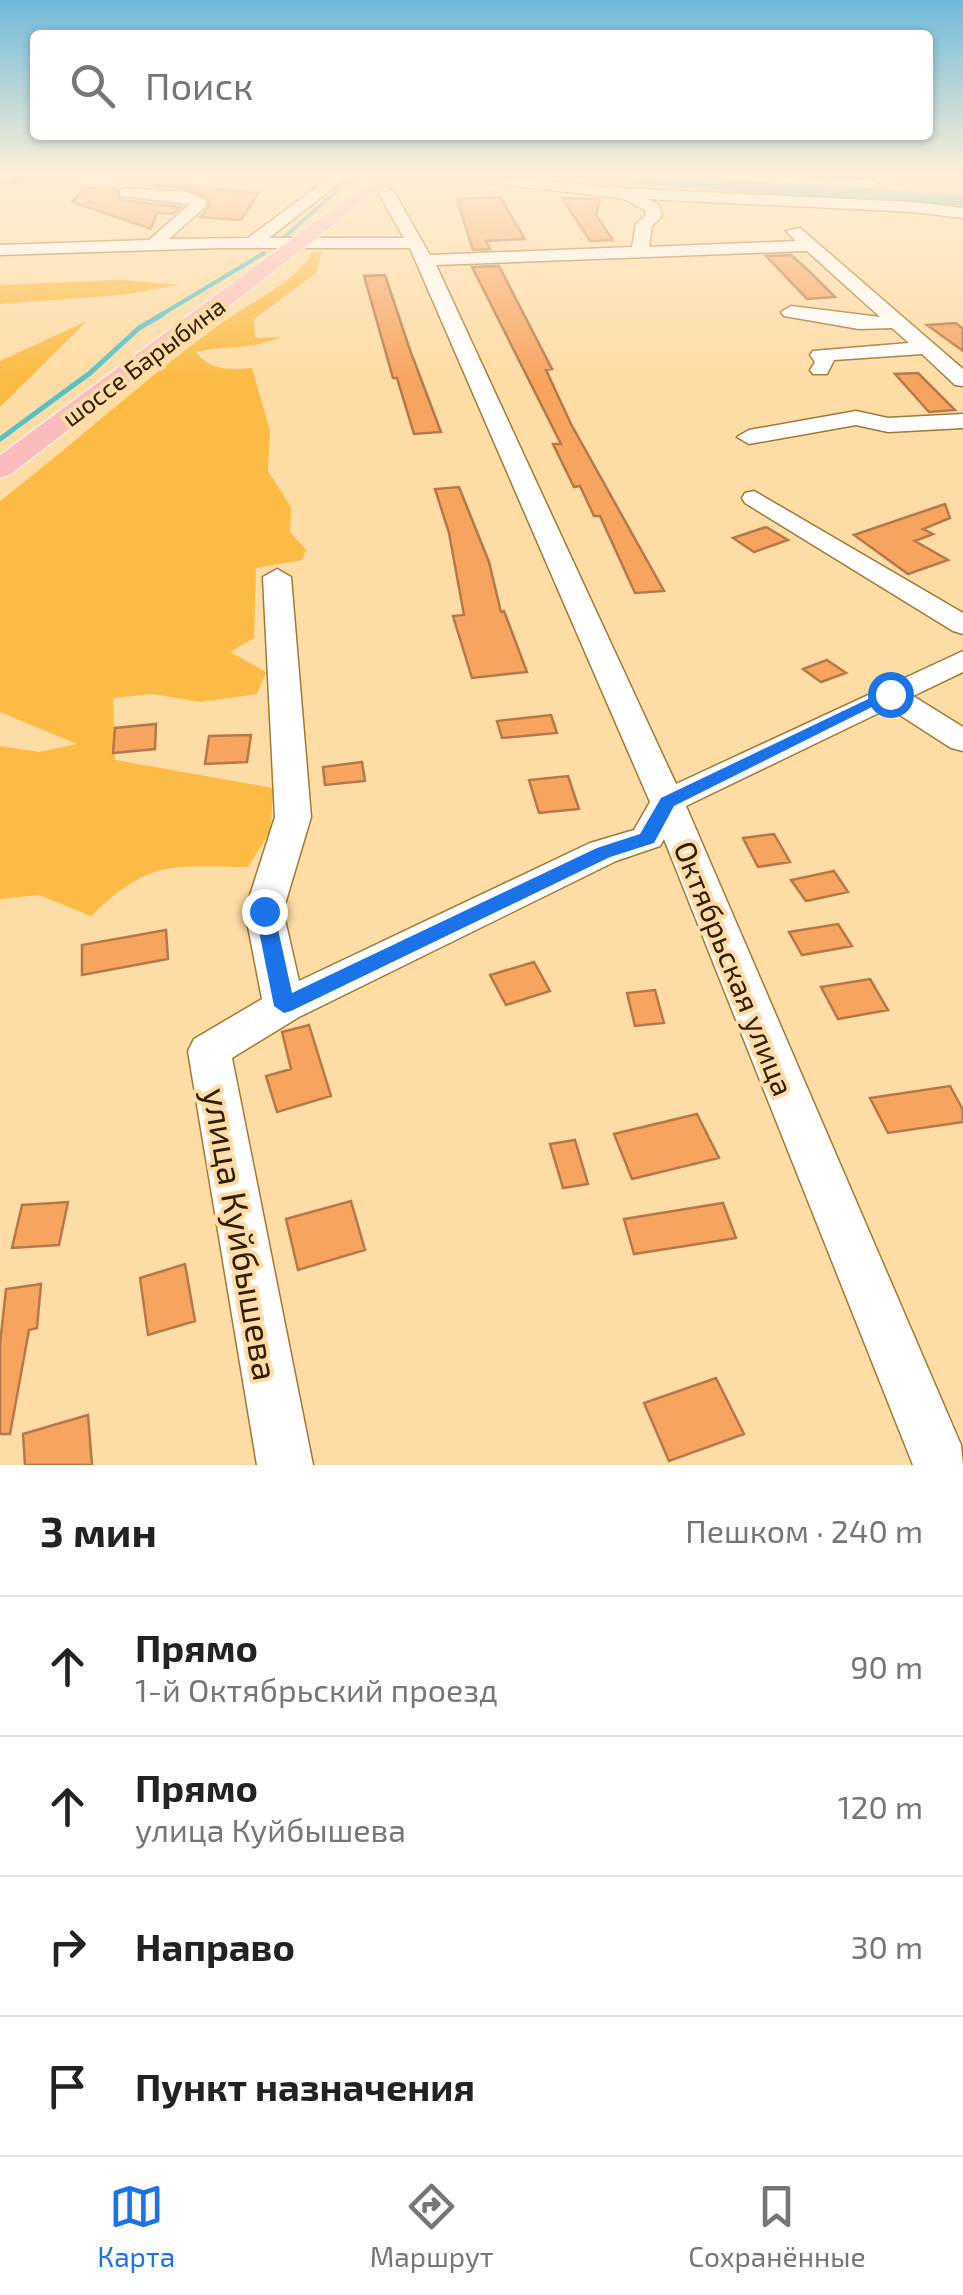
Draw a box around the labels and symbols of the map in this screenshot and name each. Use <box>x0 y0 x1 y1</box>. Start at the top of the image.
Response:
street label: шоссе Барыбина <box>56 290 230 432</box>
route start <box>868 672 914 718</box>
street label: Октябрьская улица <box>667 835 803 1101</box>
route end <box>242 889 288 935</box>
street label: улица Куйбышева <box>195 1084 288 1384</box>

